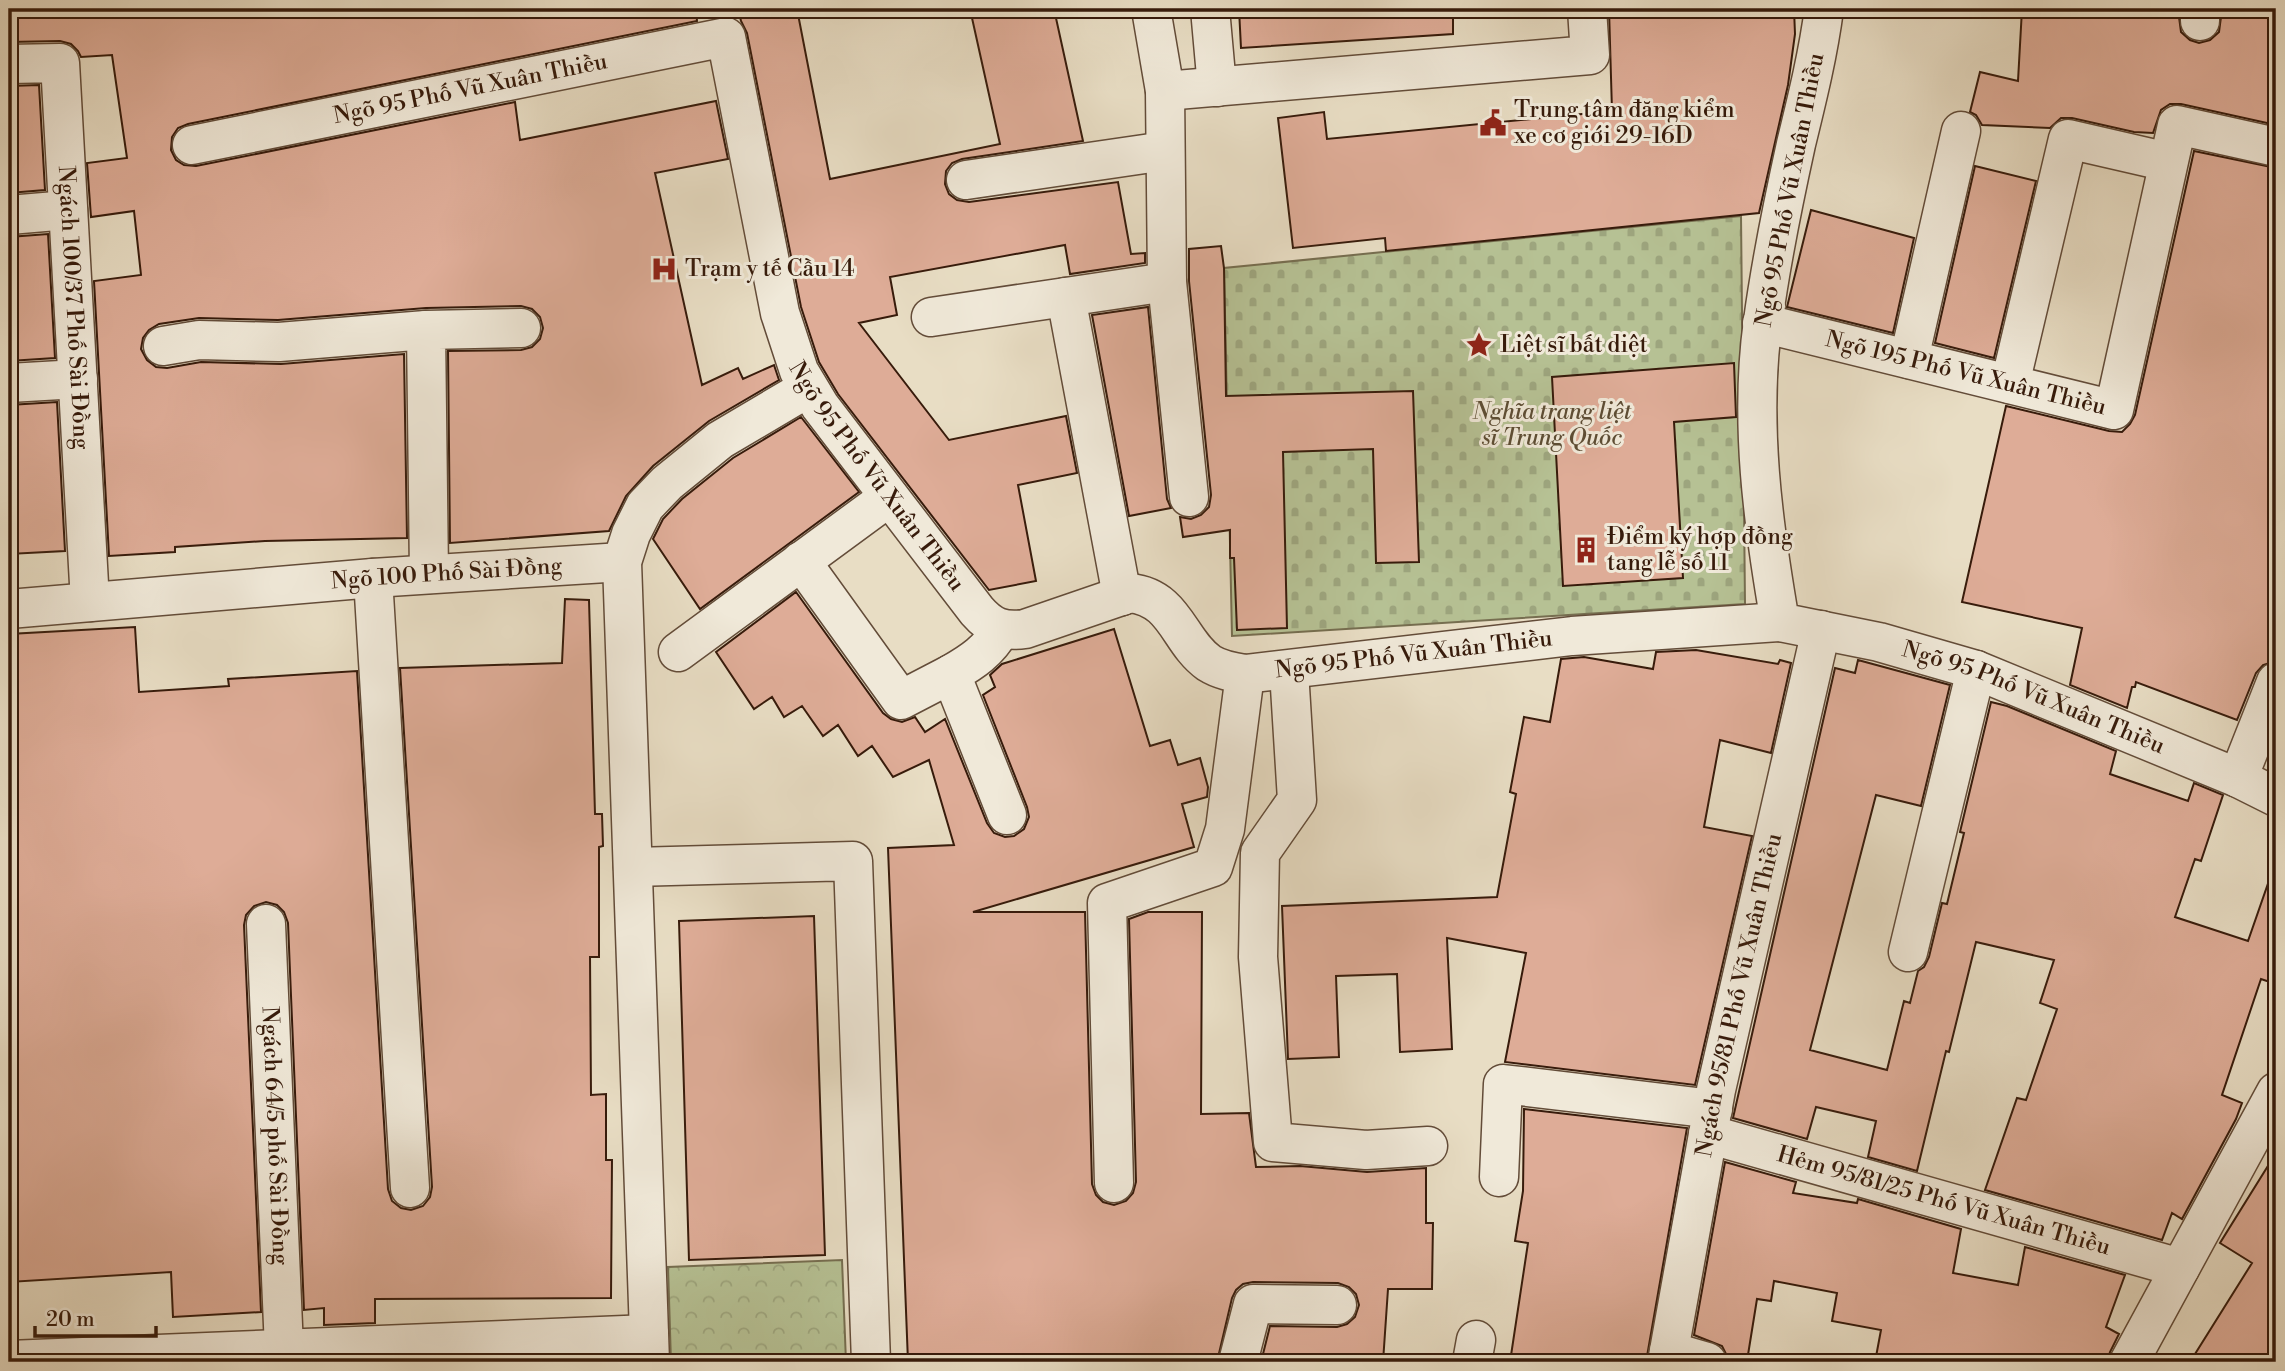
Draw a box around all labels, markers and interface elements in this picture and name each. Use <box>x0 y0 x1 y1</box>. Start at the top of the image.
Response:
street label: Ngõ 95 Phố Vũ Xuân Thiều <box>331 47 610 130</box>
street label: Ngõ 95 Phố Vũ Xuân Thiều <box>1750 51 1830 329</box>
place label: Trung tâm đăng kiểm xe cơ giới 29-16D <box>1513 96 1735 150</box>
public building icon: Trung tâm đăng kiểm xe cơ giới 29-16D <box>1478 108 1508 138</box>
street label: Ngách 100/37 Phố Sài Đồng <box>52 165 95 450</box>
hospital icon: Trạm y tế Cầu 14 <box>649 254 679 284</box>
place label: Trạm y tế Cầu 14 <box>685 255 855 283</box>
street label: Ngõ 195 Phố Vũ Xuân Thiều <box>1823 325 2109 422</box>
place icon: Liệt sĩ bất diệt <box>1464 330 1494 360</box>
place label: Liệt sĩ bất diệt <box>1500 331 1648 359</box>
street label: Ngõ 95 Phố Vũ Xuân Thiều <box>783 356 971 597</box>
park label: Nghĩa trang liệt sĩ Trung Quốc <box>1472 398 1632 452</box>
place label: Điểm ký hợp đồng tang lễ số 11 <box>1607 523 1793 577</box>
building icon: Điểm ký hợp đồng tang lễ số 11 <box>1571 535 1601 565</box>
street label: Ngõ 100 Phố Sài Đồng <box>330 552 563 596</box>
street label: Ngõ 95 Phố Vũ Xuân Thiều <box>1274 624 1554 684</box>
street label: Ngõ 95 Phố Vũ Xuân Thiều <box>1899 635 2169 760</box>
street label: Ngách 95/81 Phố Vũ Xuân Thiều <box>1690 830 1788 1159</box>
street label: Ngách 64/5 phố Sài Đồng <box>256 1006 294 1266</box>
street label: Hẻm 95/81/25 Phố Vũ Xuân Thiều <box>1774 1140 2114 1262</box>
scale bar <box>35 1294 156 1338</box>
text: 20 m <box>46 1307 95 1333</box>

